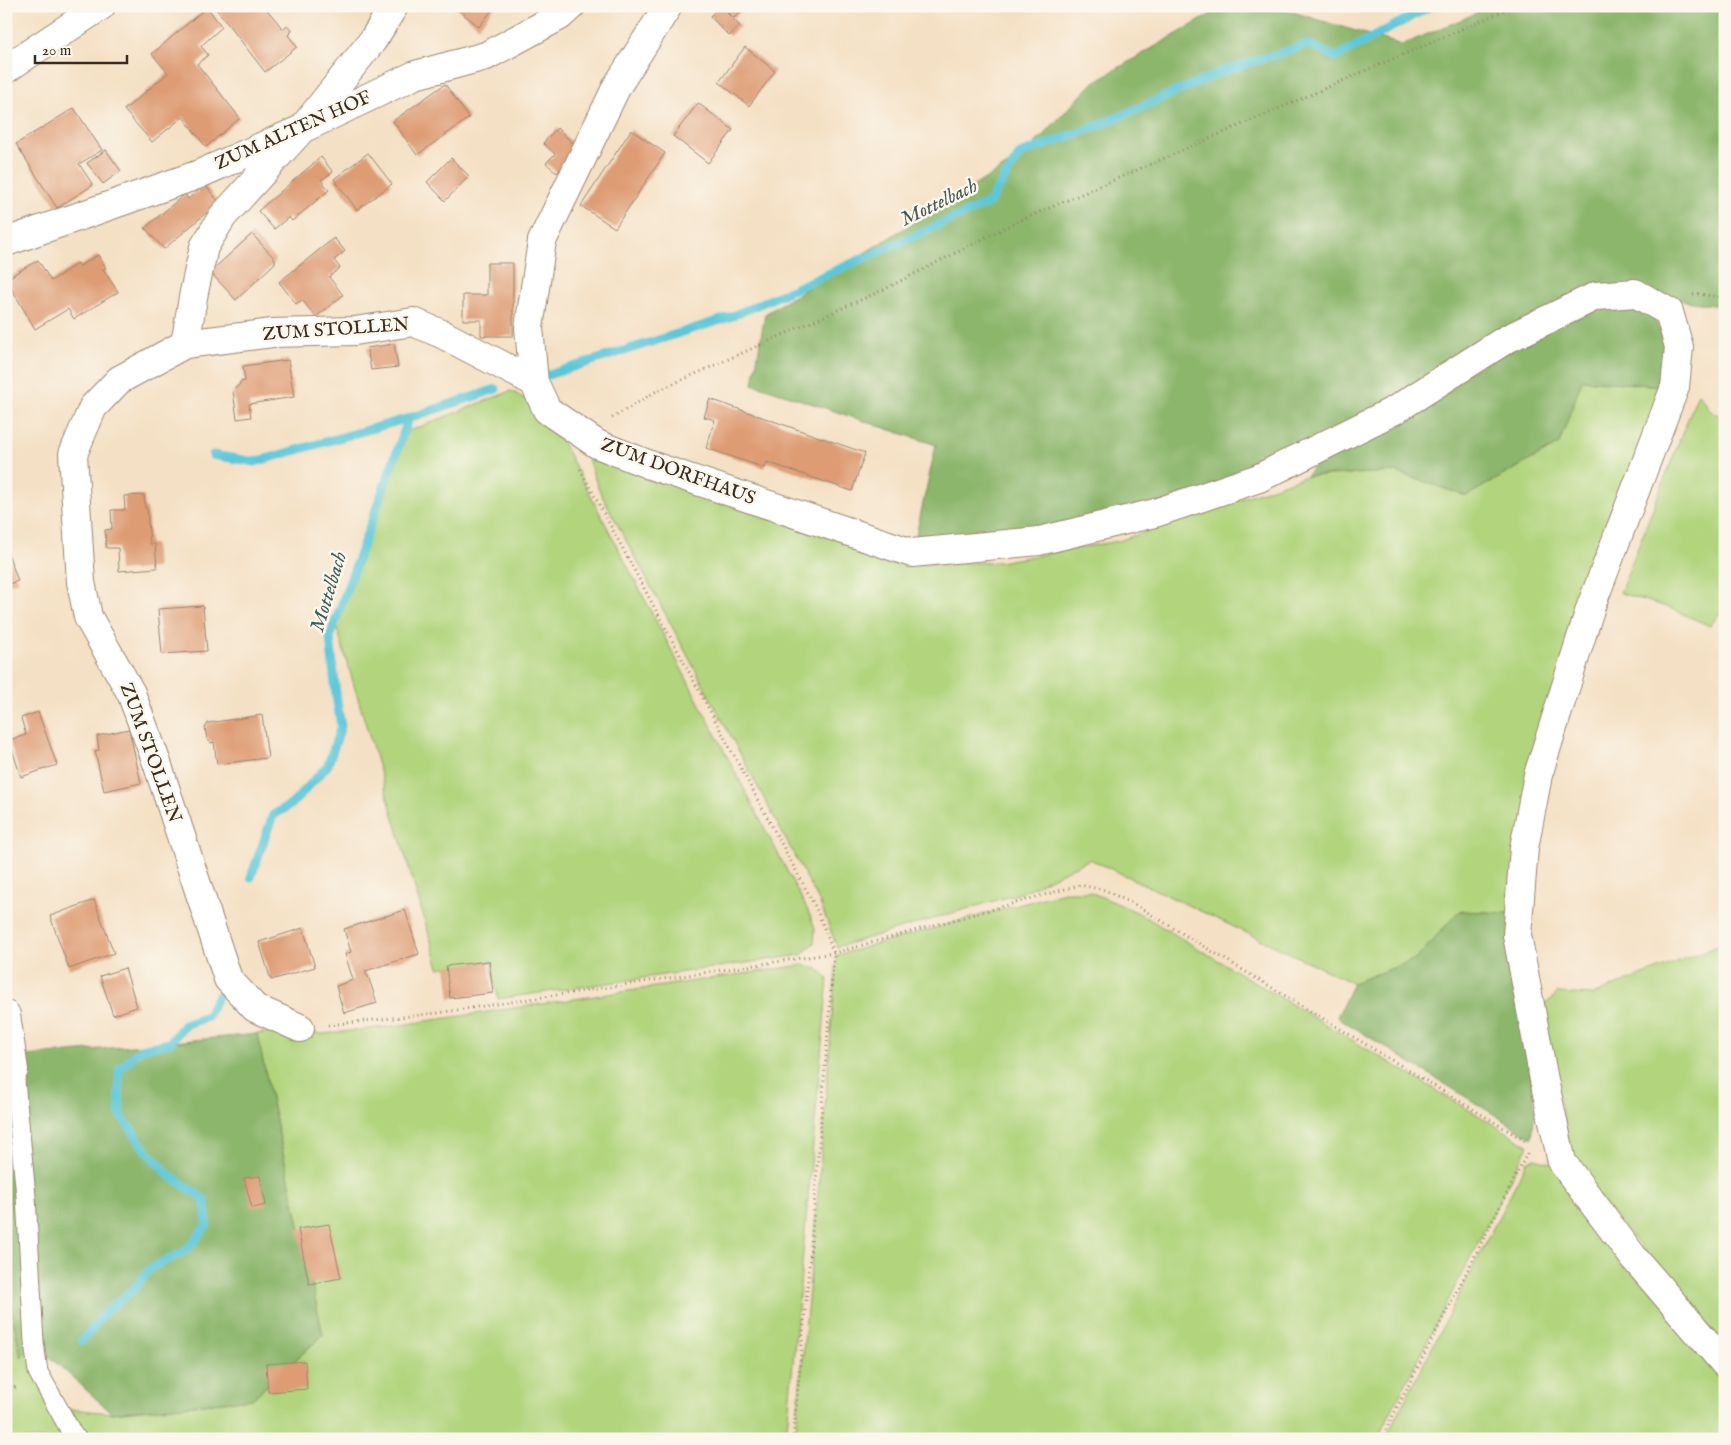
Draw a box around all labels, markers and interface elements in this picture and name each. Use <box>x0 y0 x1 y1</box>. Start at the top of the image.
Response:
scale bar <box>35 32 128 64</box>
text: 20 m <box>42 41 72 60</box>
street label: ZUM ALTEN HOF <box>211 86 375 176</box>
water label: Mottelbach <box>896 173 982 232</box>
street label: ZUM STOLLEN <box>262 313 410 347</box>
street label: ZUM DORFHAUS <box>597 433 759 511</box>
water label: Mottelbach <box>305 548 353 635</box>
street label: ZUM STOLLEN <box>114 680 186 826</box>

